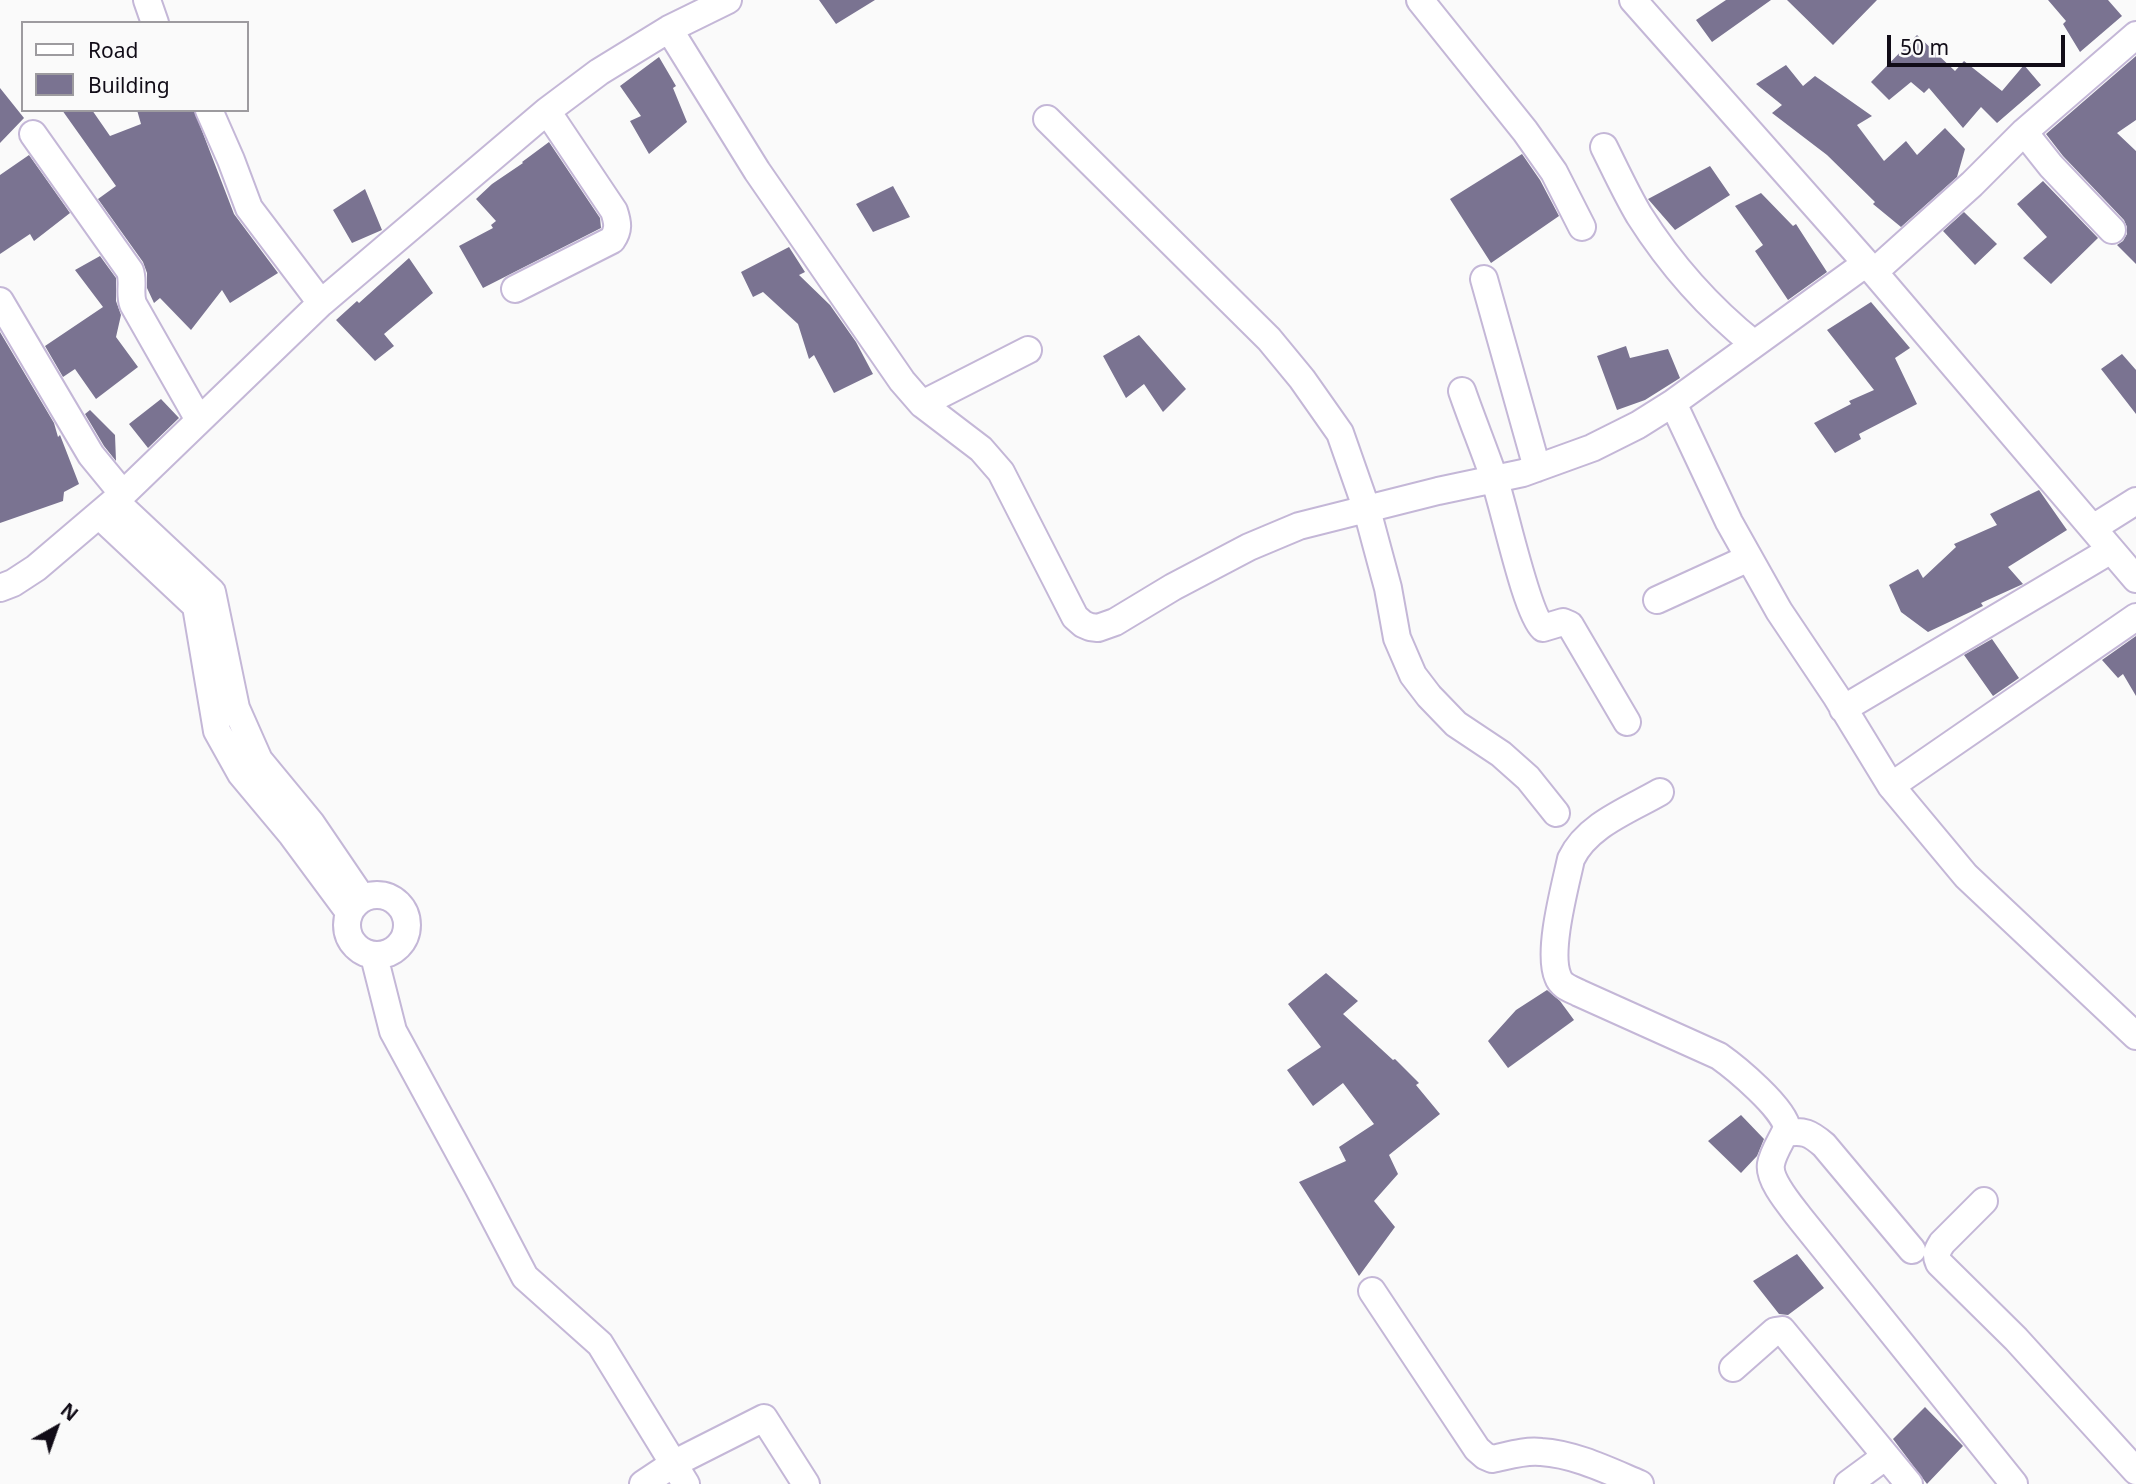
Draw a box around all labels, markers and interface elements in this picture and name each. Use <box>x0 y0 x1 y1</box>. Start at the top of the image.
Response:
legend <box>21 21 248 112</box>
scale bar <box>1891 21 2070 65</box>
text: 50 m <box>1900 33 1949 61</box>
text: Road <box>88 36 138 64</box>
text: Building <box>88 71 170 99</box>
north arrow <box>21 1393 91 1463</box>
text: N <box>55 1397 84 1427</box>

